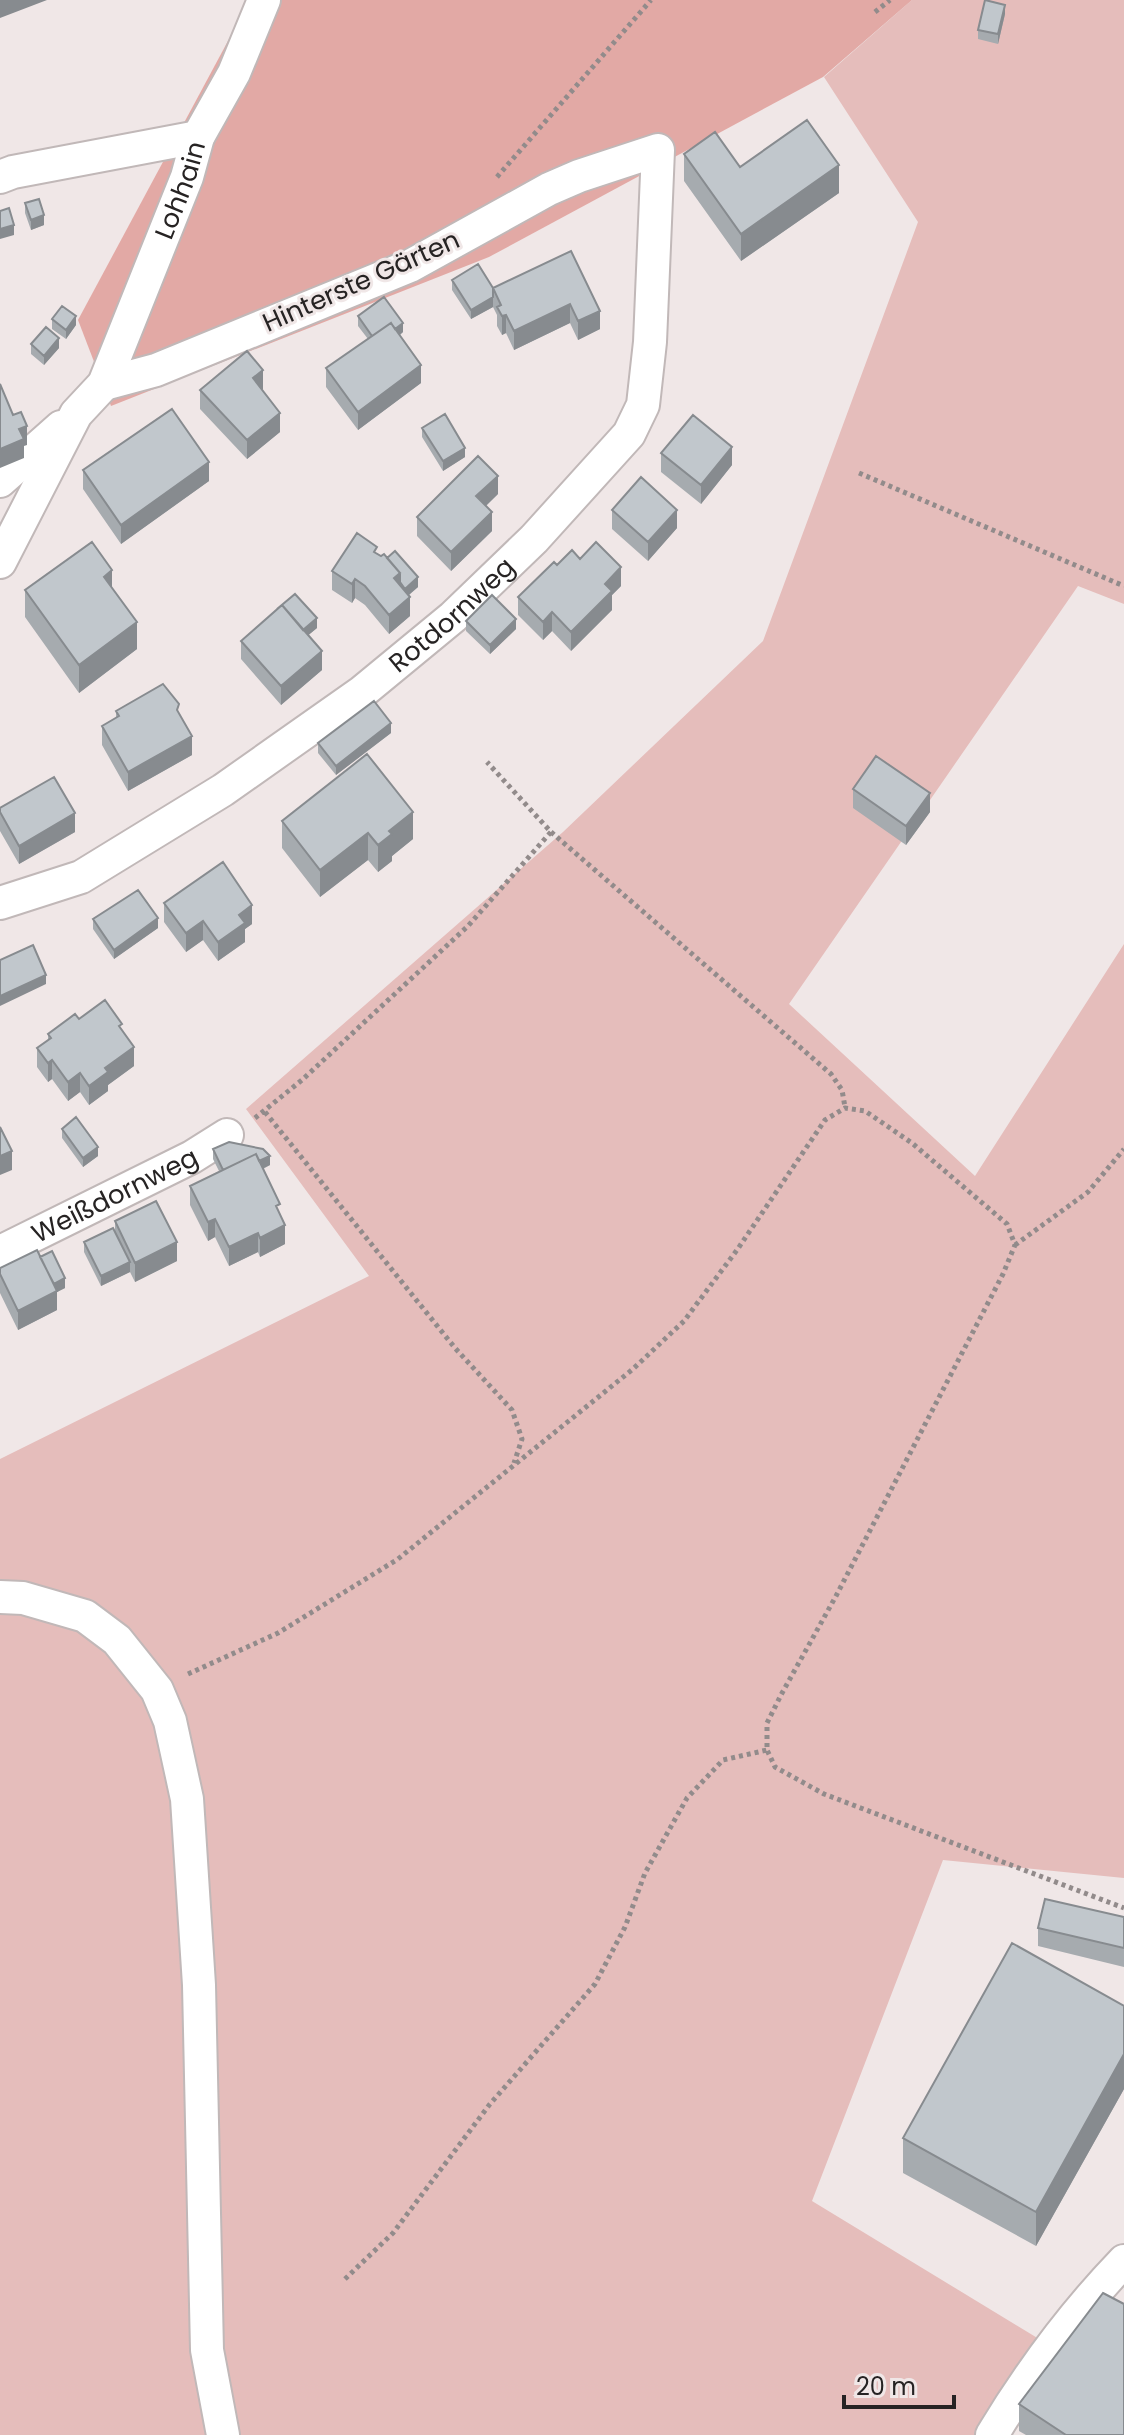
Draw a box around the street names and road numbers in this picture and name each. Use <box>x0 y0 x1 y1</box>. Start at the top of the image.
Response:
street label: Lohhain <box>146 137 214 244</box>
street label: Hinterste Gärten <box>257 221 465 341</box>
street label: Rotdornweg <box>381 549 523 681</box>
street label: Weißdornweg <box>26 1139 204 1252</box>

